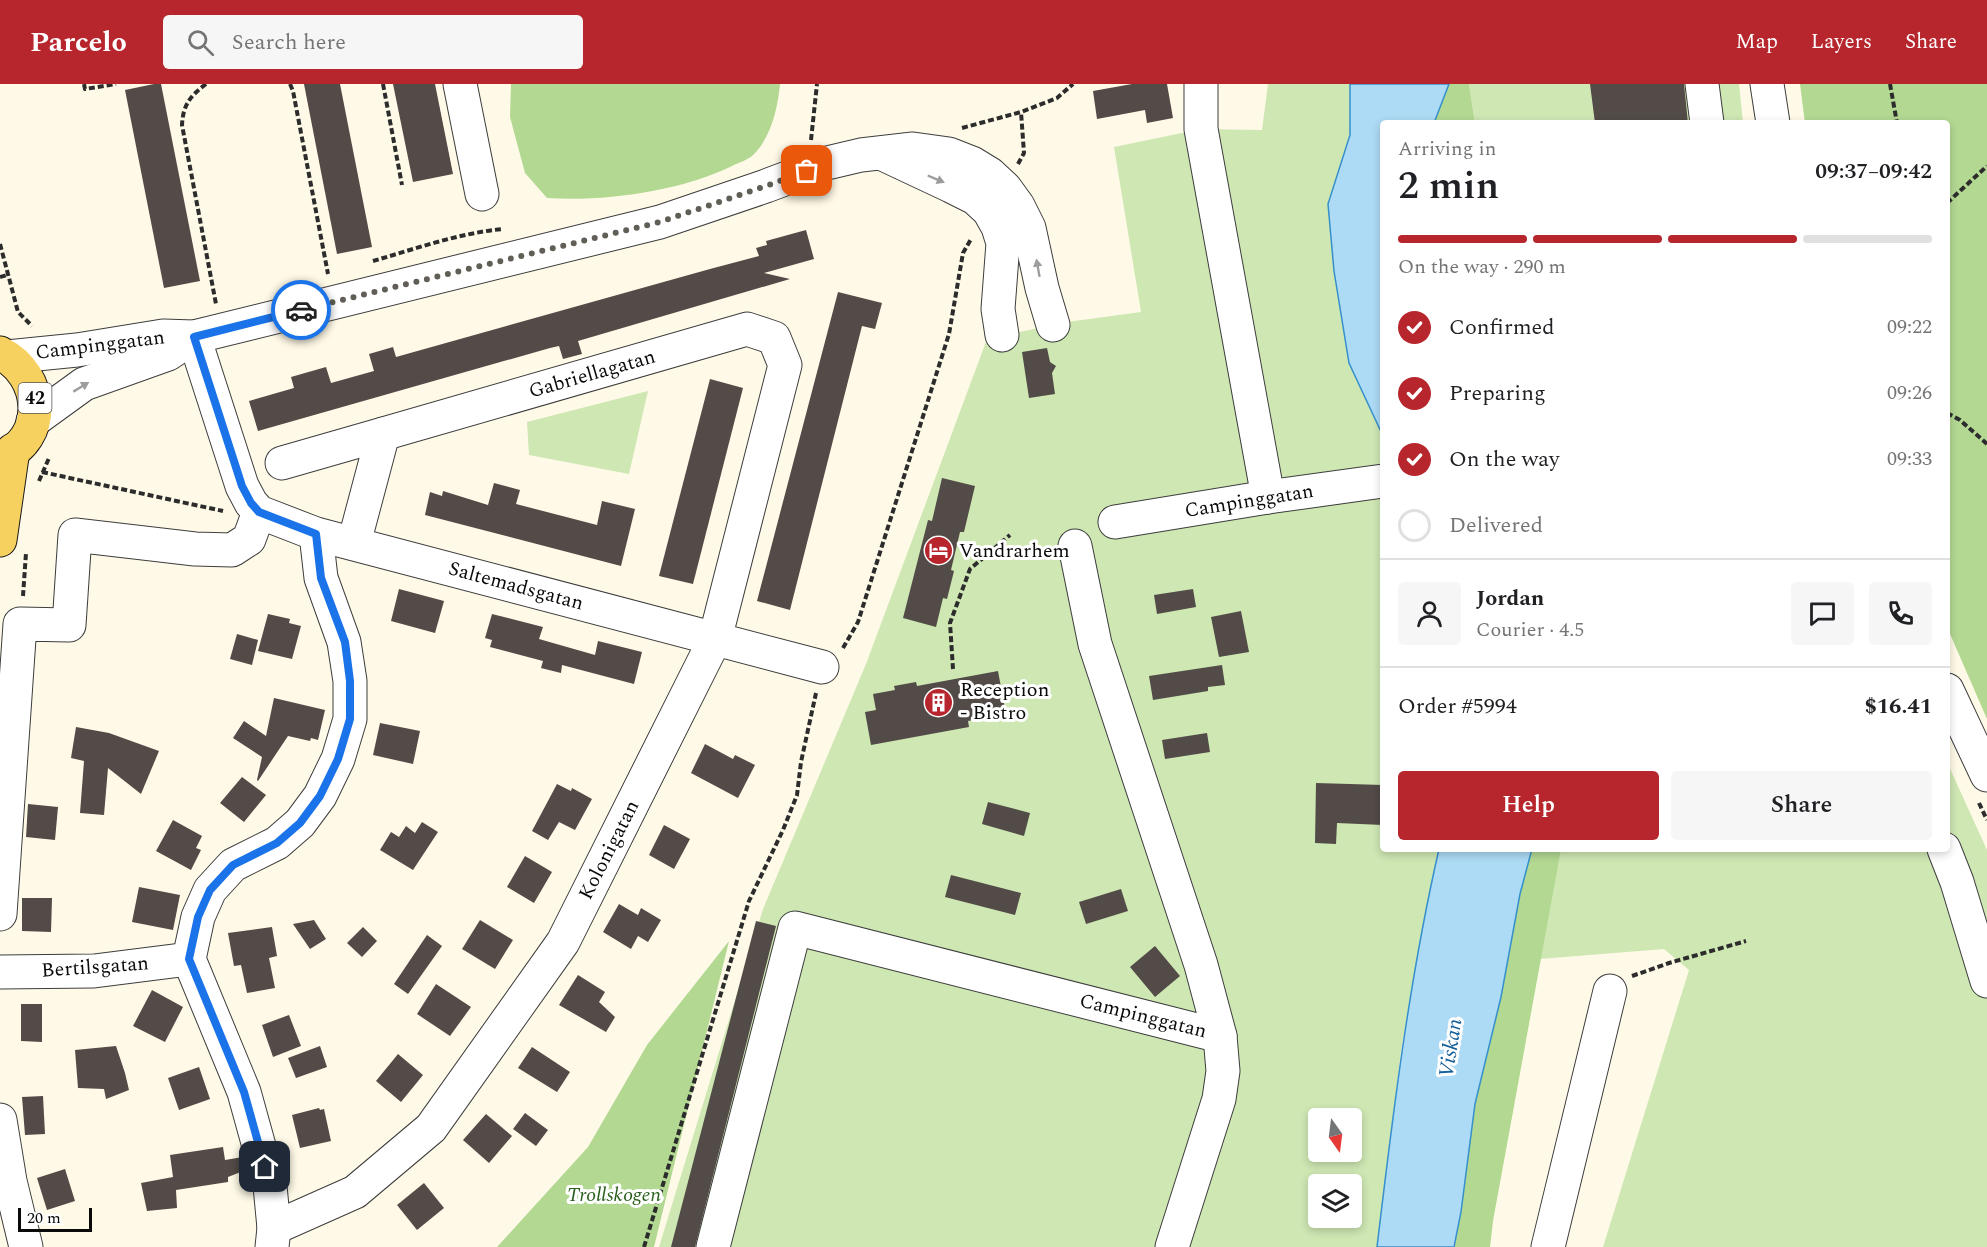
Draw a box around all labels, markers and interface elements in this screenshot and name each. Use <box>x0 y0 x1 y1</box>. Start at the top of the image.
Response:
search box <box>163 15 583 69</box>
text: Parcelo <box>30 21 127 64</box>
icon: search <box>184 26 217 59</box>
text: Search here <box>232 26 346 59</box>
text: Map <box>1736 26 1778 58</box>
text: Layers <box>1811 26 1872 58</box>
text: Share <box>1905 26 1957 58</box>
text: Arriving in <box>1398 134 1496 164</box>
pin <box>781 145 832 196</box>
icon: bag <box>790 154 823 187</box>
text: 09:37–09:42 <box>1815 155 1932 188</box>
text: 2 min <box>1398 157 1499 216</box>
one-way arrow <box>928 174 946 184</box>
text: On the way · 290 m <box>1398 252 1566 282</box>
one-way arrow <box>1033 259 1042 278</box>
courier <box>271 280 331 340</box>
icon: car <box>285 294 318 327</box>
icon: check <box>1398 311 1431 344</box>
text: Confirmed <box>1449 311 1555 344</box>
text: 09:22 <box>1887 312 1932 342</box>
street label: Campinggatan <box>34 322 166 368</box>
street label: Gabriellagatan <box>525 342 659 406</box>
icon: check <box>1398 377 1431 410</box>
text: Preparing <box>1449 377 1546 410</box>
text: 09:26 <box>1887 378 1932 408</box>
one-way arrow <box>73 382 89 393</box>
road number: 42 <box>18 383 51 413</box>
icon: check <box>1398 443 1431 476</box>
text: On the way <box>1449 443 1560 476</box>
text: 09:33 <box>1887 444 1932 474</box>
street label: Campinggatan <box>1182 476 1316 526</box>
text: Delivered <box>1449 509 1543 542</box>
hotel icon: Vandrarhem <box>922 535 954 567</box>
place label: Vandrarhem <box>959 536 1070 566</box>
street label: Saltemadsgatan <box>445 554 587 618</box>
button: person <box>1398 582 1461 645</box>
text: Jordan <box>1476 582 1544 615</box>
button: chat <box>1791 582 1854 645</box>
button: phone <box>1869 582 1932 645</box>
text: Courier · 4.5 <box>1476 615 1584 645</box>
place label: Reception - Bistro <box>960 675 1049 728</box>
building icon: Reception - Bistro <box>923 686 955 718</box>
text: Order #5994 <box>1398 690 1517 723</box>
text: $16.41 <box>1864 690 1932 723</box>
button: Help <box>1398 771 1659 840</box>
button: Share <box>1671 771 1932 840</box>
street label: Kolonigatan <box>571 795 647 905</box>
street label: Bertilsgatan <box>40 948 150 986</box>
street label: Campinggatan <box>1076 986 1210 1046</box>
water label: Viskan <box>1431 1016 1471 1080</box>
north arrow <box>1308 1108 1362 1162</box>
map controls <box>1308 1108 1362 1228</box>
pin <box>239 1141 290 1192</box>
icon: home <box>248 1150 281 1183</box>
button: layers <box>1308 1174 1362 1228</box>
park label: Trollskogen <box>567 1180 661 1210</box>
scale bar <box>18 1205 92 1232</box>
text: 20 m <box>27 1206 61 1230</box>

